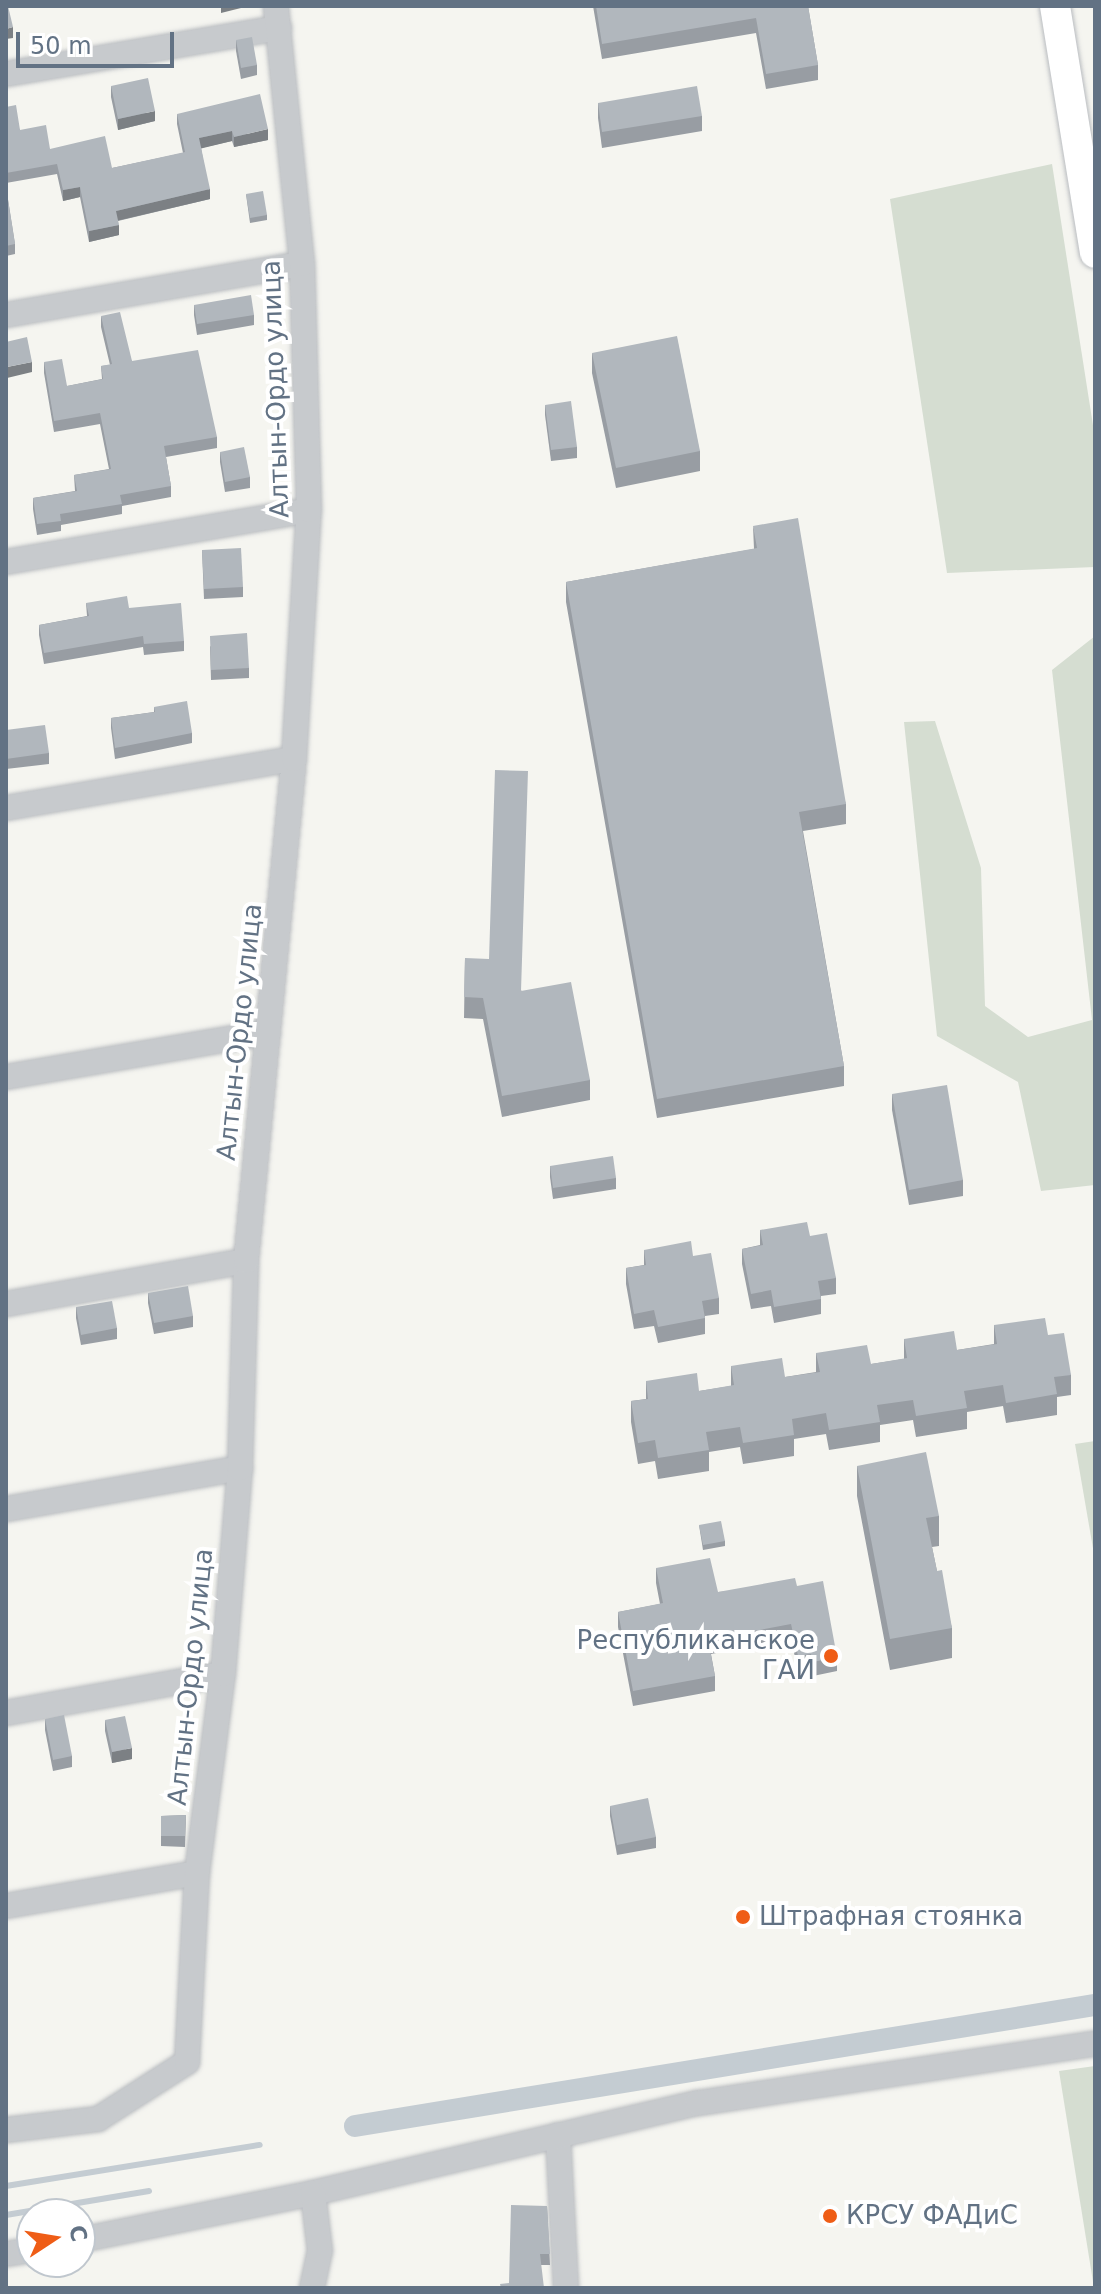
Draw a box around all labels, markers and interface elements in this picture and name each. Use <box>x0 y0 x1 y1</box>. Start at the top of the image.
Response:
scale bar <box>20 16 178 66</box>
text: 50 m <box>30 32 92 60</box>
street label: Алтын-Ордо улица <box>256 259 296 519</box>
street label: Алтын-Ордо улица <box>211 902 269 1162</box>
street label: Алтын-Ордо улица <box>162 1547 220 1807</box>
place label: Республиканское ГАИ <box>577 1625 815 1686</box>
marker: Республиканское ГАИ <box>822 1647 840 1665</box>
place label: Штрафная стоянка <box>759 1901 1023 1933</box>
marker: Штрафная стоянка <box>734 1908 752 1926</box>
north arrow <box>16 2198 96 2278</box>
place label: КРСУ ФАДиС <box>846 2200 1018 2232</box>
marker: КРСУ ФАДиС <box>821 2207 839 2225</box>
text: С <box>64 2223 92 2244</box>

